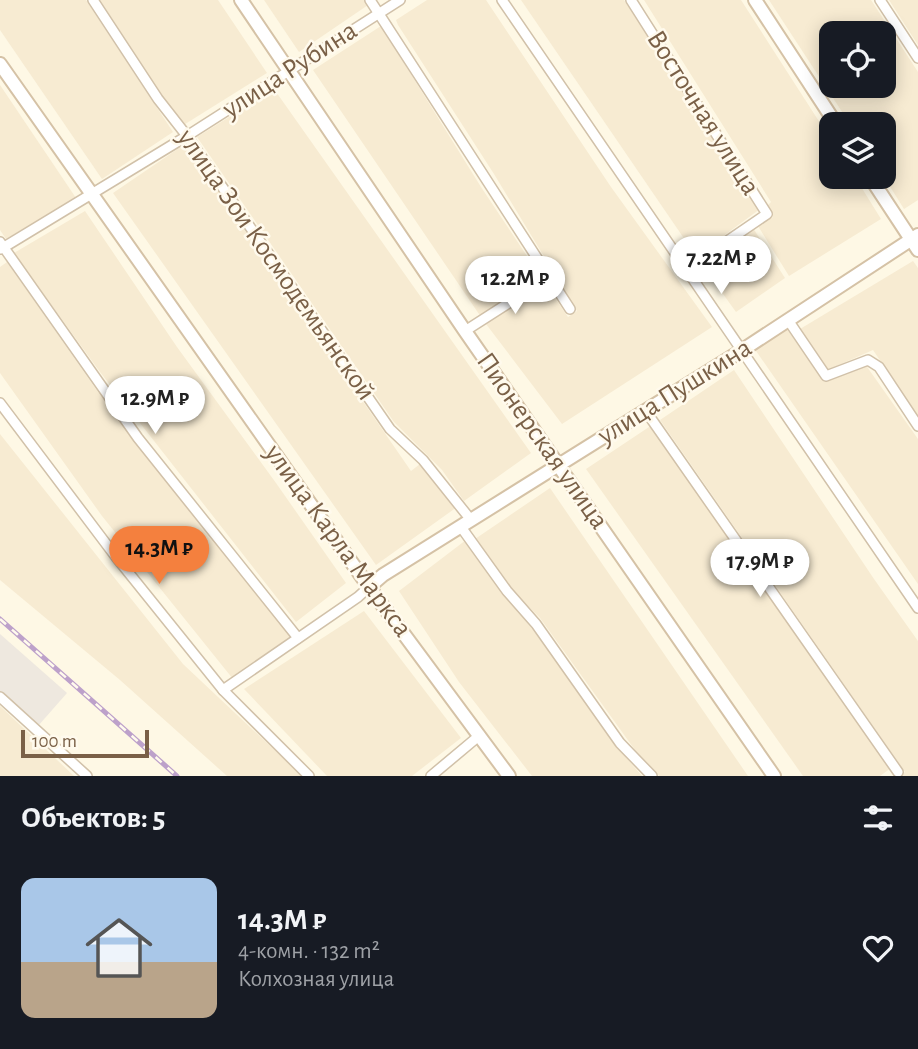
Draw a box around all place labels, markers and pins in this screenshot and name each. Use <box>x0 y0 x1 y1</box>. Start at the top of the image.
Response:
pin: 7.22M ₽ <box>656 236 786 296</box>
pin: 12.2M ₽ <box>450 256 580 316</box>
pin: 12.9M ₽ <box>90 376 220 436</box>
pin: 14.3M ₽ <box>94 526 224 586</box>
pin: 17.9M ₽ <box>695 540 825 599</box>

